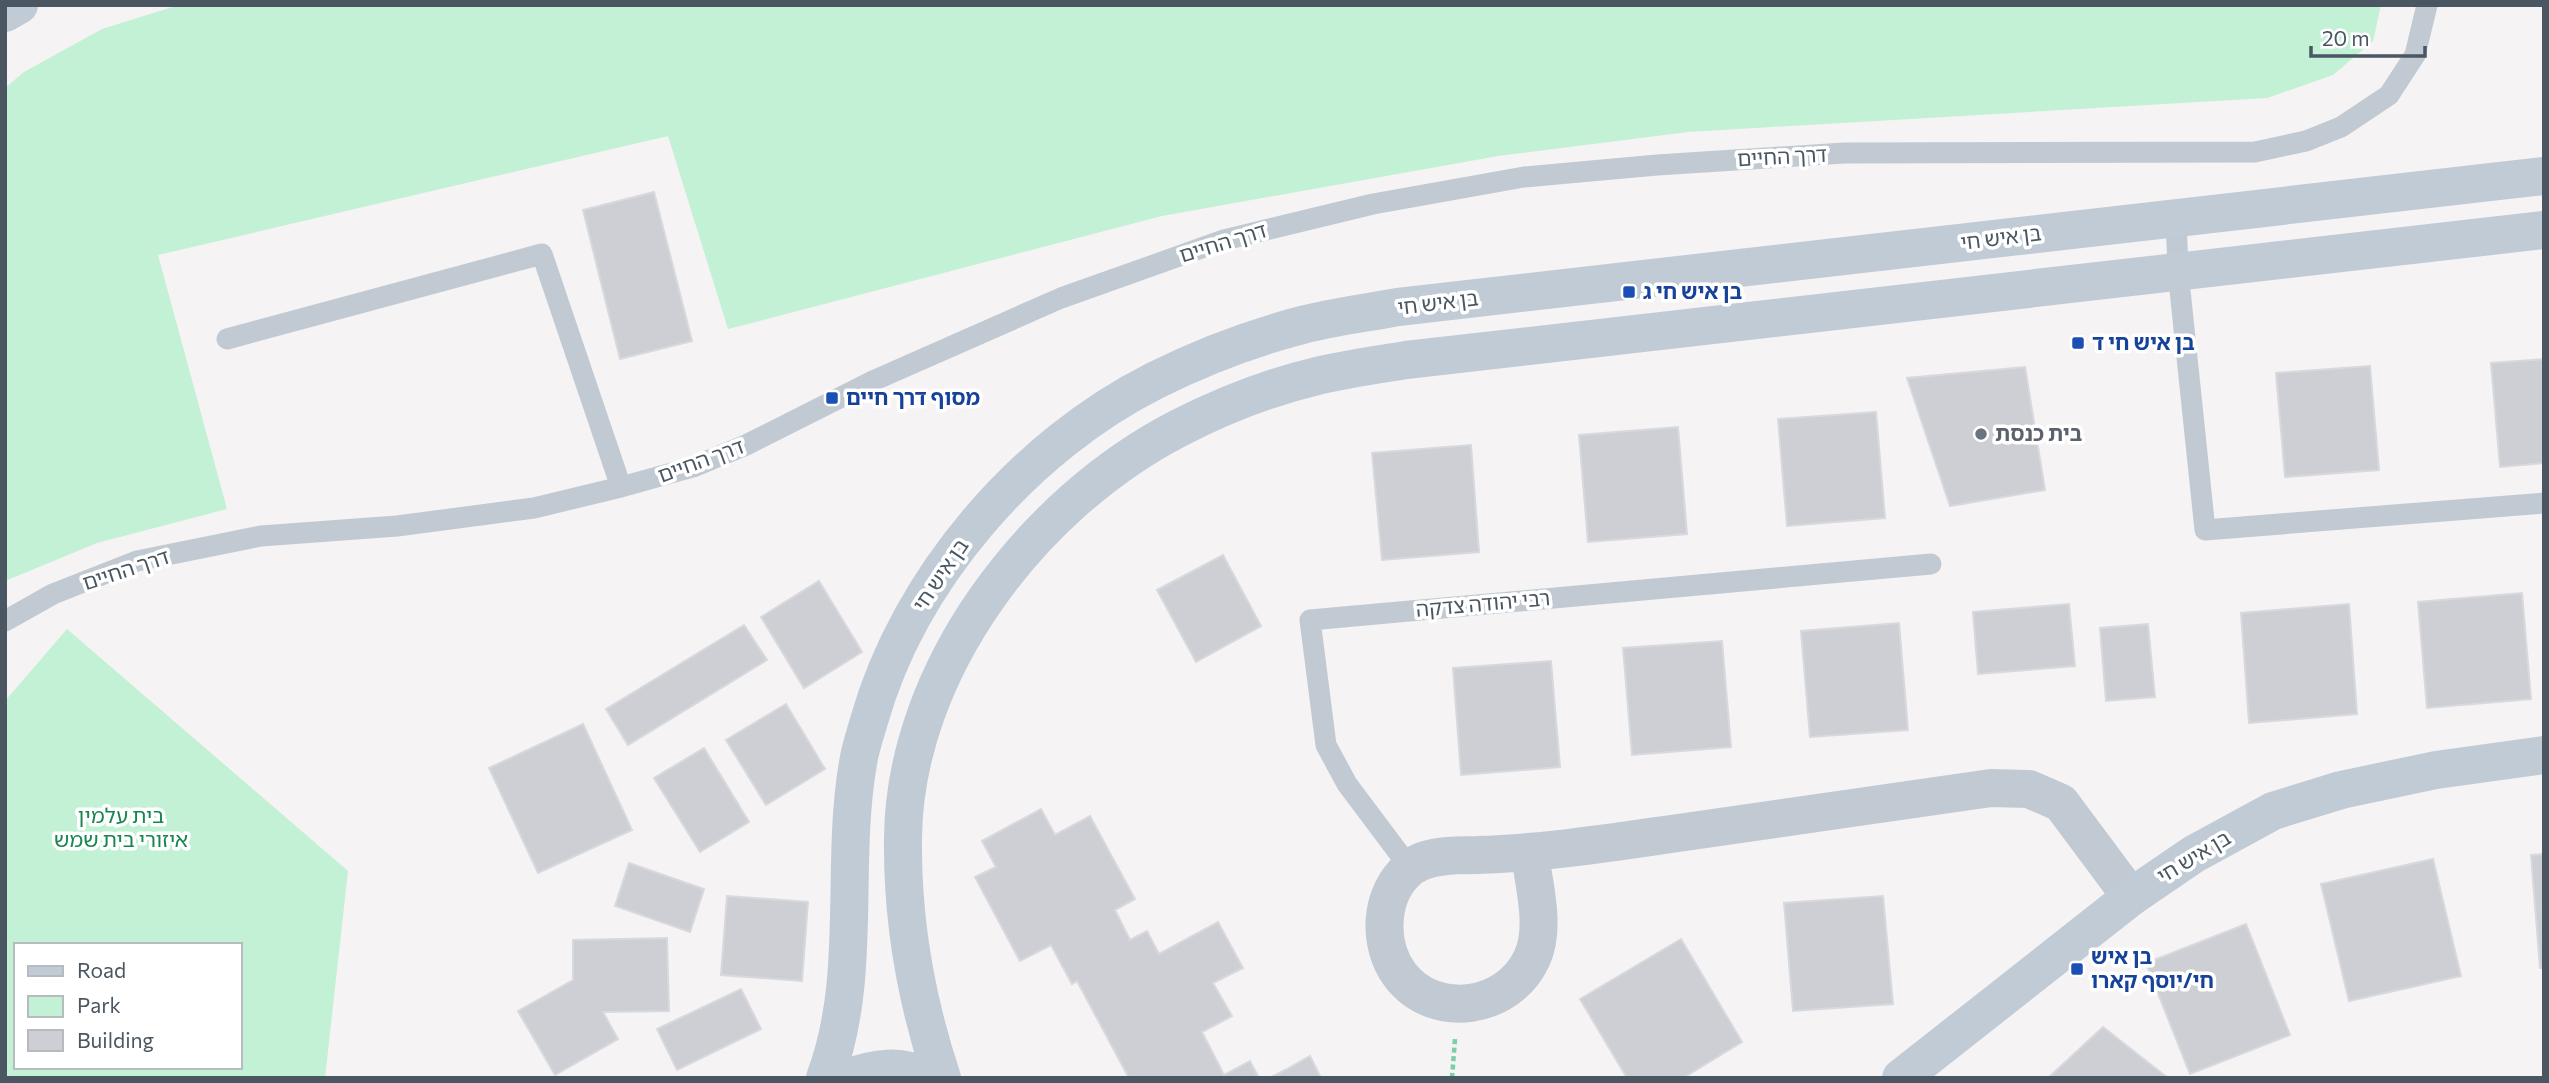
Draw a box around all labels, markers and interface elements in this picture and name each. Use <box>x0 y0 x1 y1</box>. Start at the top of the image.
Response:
scale bar <box>2311 14 2425 58</box>
text: 20 m <box>2322 25 2370 50</box>
street label: דרך החיים <box>1736 141 1827 170</box>
street label: דרך החיים <box>1176 216 1269 267</box>
street label: בן איש חי <box>1959 219 2043 254</box>
place label: בן איש חי ג <box>1643 278 1742 303</box>
street label: בן איש חי <box>1396 284 1480 319</box>
marker: בן איש חי ג <box>1621 284 1637 300</box>
place label: בן איש חי ד <box>2092 329 2195 354</box>
marker: בן איש חי ד <box>2070 335 2086 351</box>
place label: מסוף דרך חיים <box>846 384 980 409</box>
marker: מסוף דרך חיים <box>824 390 840 406</box>
place label: בית כנסת <box>1995 420 2082 445</box>
marker: בית כנסת <box>1973 426 1989 442</box>
street label: דרך החיים <box>654 432 747 487</box>
street label: בן איש חי <box>907 533 973 615</box>
street label: דרך החיים <box>79 543 172 594</box>
street label: רבי יהודה צדקה <box>1415 584 1551 621</box>
park label: בית עלמין איזורי בית שמש <box>54 802 188 851</box>
street label: בן איש חי <box>2152 824 2235 887</box>
legend <box>14 943 242 1069</box>
place label: בן איש חי/יוסף קארו <box>2091 943 2214 992</box>
text: Road <box>77 957 126 982</box>
marker: בן איש חי/יוסף קארו <box>2069 961 2085 977</box>
text: Park <box>77 992 121 1017</box>
text: Building <box>77 1027 154 1052</box>

